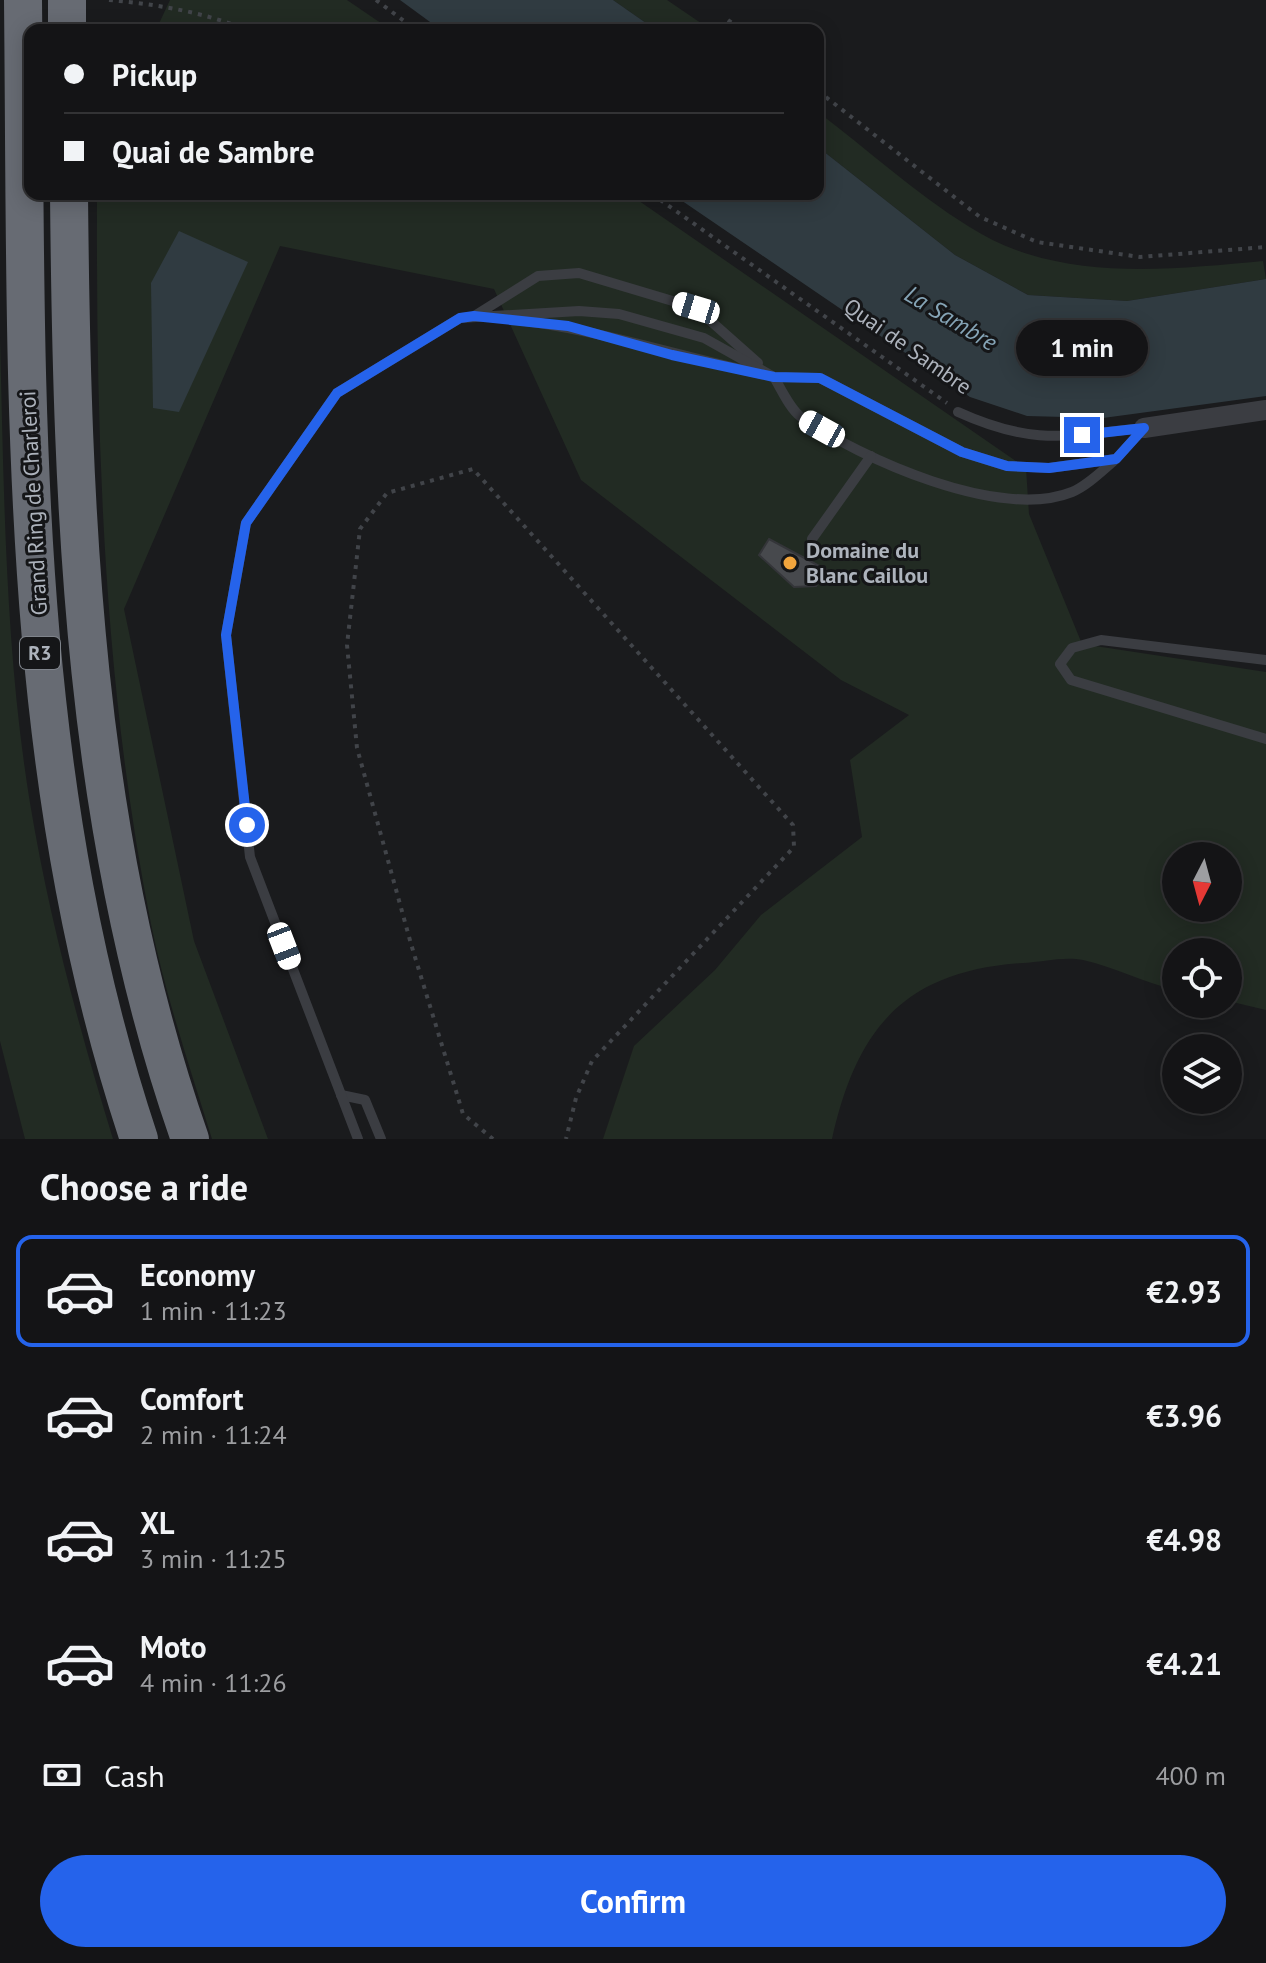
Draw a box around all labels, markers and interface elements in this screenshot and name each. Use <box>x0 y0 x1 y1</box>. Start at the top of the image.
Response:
text: Pickup <box>112 55 197 94</box>
text: Quai de Sambre <box>112 132 315 171</box>
water label: La Sambre <box>899 278 1003 358</box>
car <box>670 290 722 326</box>
street label: Quai de Sambre <box>839 292 977 400</box>
callout: 1 min <box>1016 319 1148 375</box>
text: 1 min <box>1050 331 1114 364</box>
street label: Grand Ring de Charleroi <box>13 390 53 616</box>
car <box>795 407 849 451</box>
route end <box>1064 417 1100 453</box>
place label: Domaine du Blanc Caillou <box>806 536 928 589</box>
marker: Domaine du Blanc Caillou <box>781 554 799 572</box>
road number: R3 <box>20 637 60 669</box>
route start <box>229 807 265 843</box>
north arrow <box>1162 842 1242 922</box>
map controls <box>1162 842 1242 1114</box>
car <box>264 919 304 973</box>
button: locate <box>1162 938 1242 1018</box>
button: layers <box>1162 1034 1242 1114</box>
text: Choose a ride <box>40 1163 248 1210</box>
icon: car <box>44 1255 116 1327</box>
text: Economy <box>140 1255 255 1294</box>
text: €2.93 <box>1147 1272 1222 1311</box>
text: 1 min · 11:23 <box>140 1294 287 1327</box>
icon: car <box>44 1379 116 1451</box>
text: Comfort <box>140 1379 243 1418</box>
text: €3.96 <box>1147 1396 1222 1435</box>
text: 2 min · 11:24 <box>140 1418 287 1451</box>
icon: car <box>44 1503 116 1575</box>
text: XL <box>140 1503 174 1542</box>
text: €4.98 <box>1147 1520 1222 1559</box>
text: 3 min · 11:25 <box>140 1542 287 1575</box>
icon: car <box>44 1627 116 1699</box>
text: Moto <box>140 1627 207 1666</box>
text: €4.21 <box>1147 1644 1222 1683</box>
text: 4 min · 11:26 <box>140 1666 287 1699</box>
icon: cash <box>40 1753 84 1797</box>
text: Cash <box>104 1756 165 1795</box>
text: 400 m <box>1155 1759 1226 1792</box>
button: Confirm <box>40 1855 1226 1947</box>

